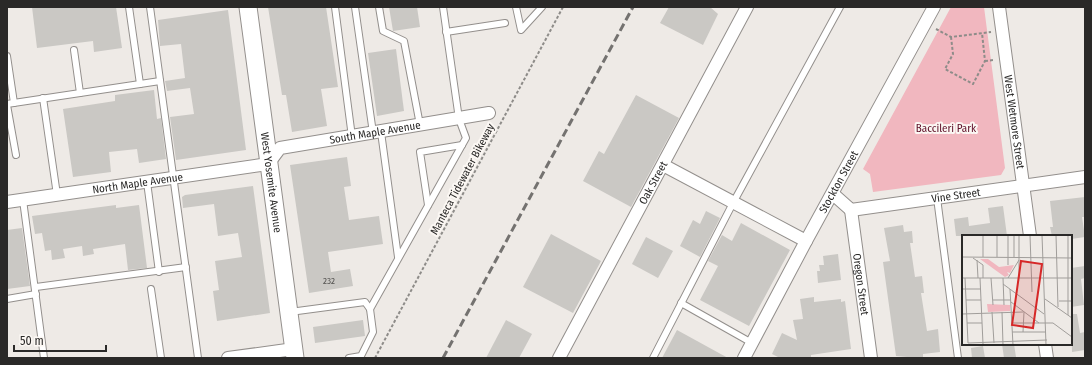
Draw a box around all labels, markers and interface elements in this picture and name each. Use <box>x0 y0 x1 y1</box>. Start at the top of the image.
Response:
street label: West Wetmore Street <box>1001 74 1027 170</box>
street label: South Maple Avenue <box>329 119 422 147</box>
street label: Manteca Tidewater Bikeway <box>428 121 497 237</box>
park label: Baccileri Park <box>916 122 977 135</box>
street label: West Yosemite Avenue <box>258 132 284 233</box>
street label: Stockton Street <box>817 148 861 215</box>
street label: Oak Street <box>637 159 670 207</box>
street label: North Maple Avenue <box>92 170 184 196</box>
street label: Vine Street <box>931 186 982 206</box>
inset map <box>962 235 1072 345</box>
street label: Oregon Street <box>850 253 871 316</box>
house number: 232 <box>323 276 335 286</box>
scale bar <box>14 327 106 353</box>
text: 50 m <box>20 334 44 348</box>

